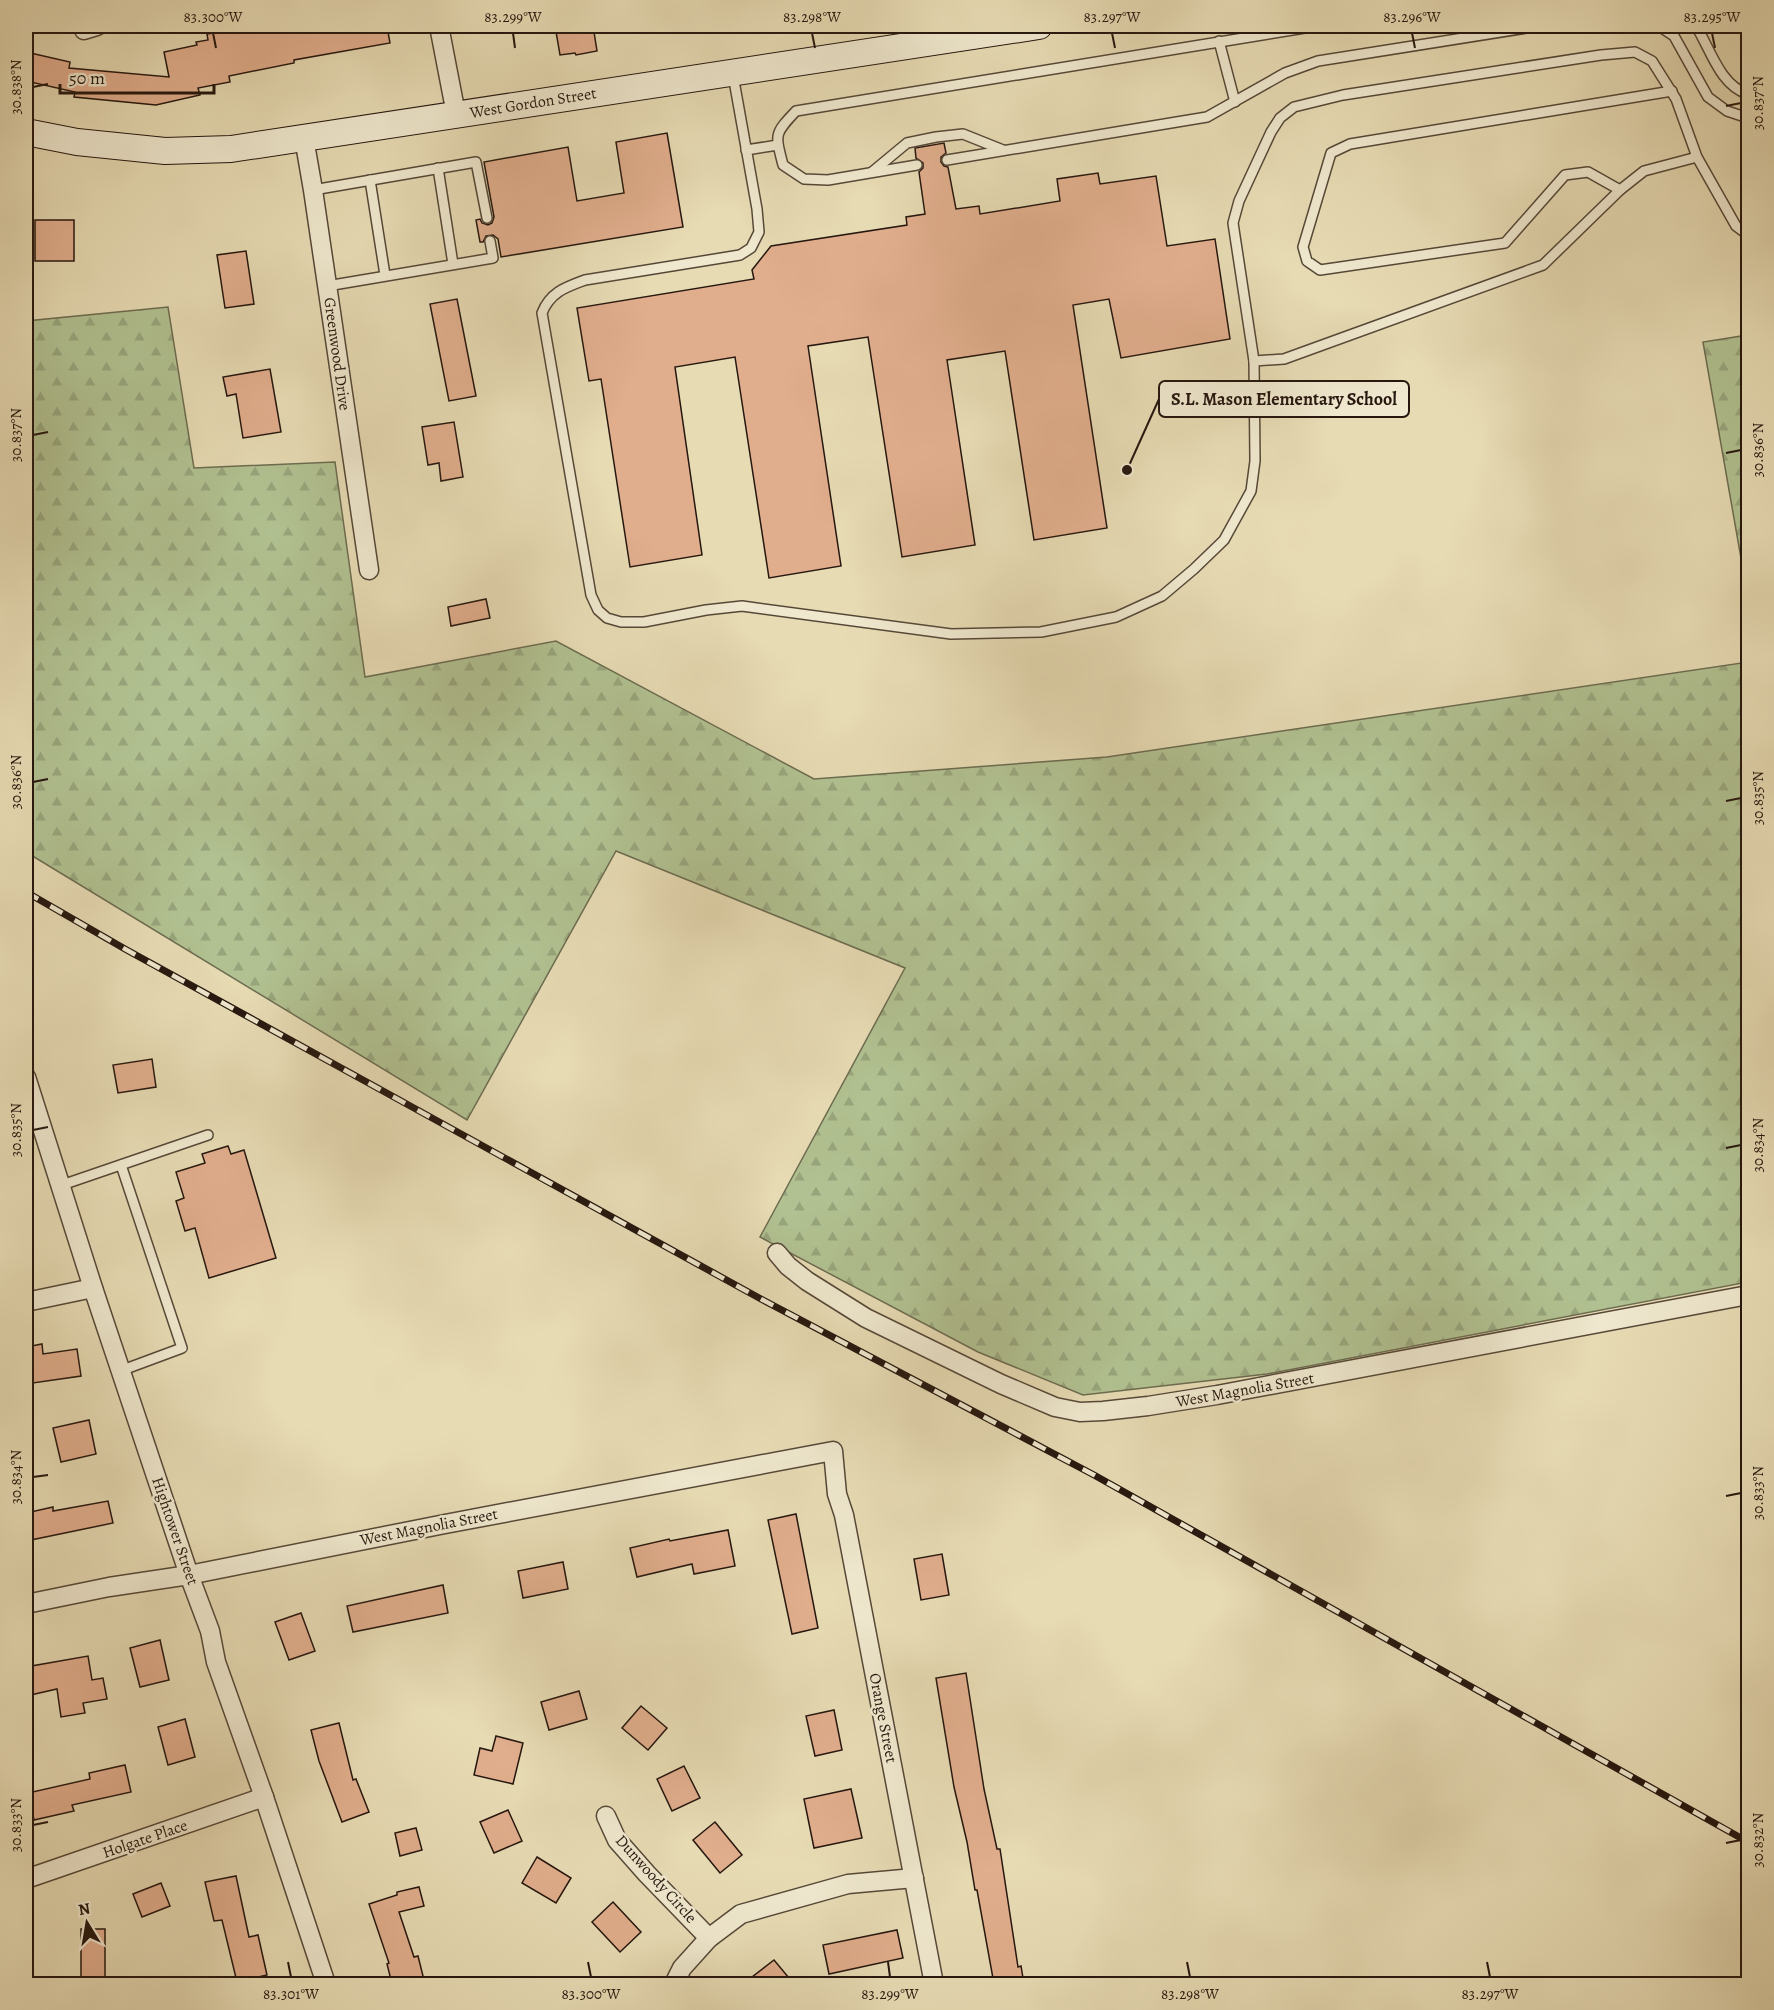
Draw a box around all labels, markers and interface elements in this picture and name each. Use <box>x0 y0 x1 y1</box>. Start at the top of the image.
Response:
text: 83.300°W <box>184 7 242 27</box>
text: 83.299°W <box>484 7 542 27</box>
text: 83.298°W <box>783 7 841 27</box>
text: 83.297°W <box>1084 7 1140 27</box>
text: 83.296°W <box>1383 7 1441 27</box>
text: 83.295°W <box>1683 7 1741 27</box>
scale bar <box>60 57 214 95</box>
text: 30.838°N <box>6 59 26 114</box>
text: 50 m <box>69 66 105 90</box>
text: 30.837°N <box>1748 76 1768 130</box>
street label: West Gordon Street <box>467 82 598 124</box>
street label: Greenwood Drive <box>318 296 356 412</box>
callout: S.L. Mason Elementary School <box>1159 381 1409 417</box>
text: S.L. Mason Elementary School <box>1171 387 1397 411</box>
text: 30.837°N <box>6 408 26 462</box>
text: 30.836°N <box>1748 423 1768 477</box>
text: 30.836°N <box>6 755 26 809</box>
text: 30.835°N <box>1748 771 1768 825</box>
text: 30.835°N <box>6 1103 26 1157</box>
text: 30.834°N <box>1748 1118 1768 1172</box>
street label: West Magnolia Street <box>1173 1367 1316 1413</box>
text: 30.834°N <box>6 1450 26 1504</box>
text: 30.833°N <box>1748 1466 1768 1520</box>
street label: Hightower Street <box>146 1474 204 1588</box>
street label: West Magnolia Street <box>357 1503 500 1551</box>
street label: Orange Street <box>864 1671 902 1765</box>
text: 30.833°N <box>6 1798 26 1852</box>
text: 30.832°N <box>1748 1812 1768 1867</box>
street label: Holgate Place <box>100 1814 190 1864</box>
street label: Dunwoody Circle <box>610 1830 702 1928</box>
north arrow <box>57 1893 117 1953</box>
text: N <box>77 1897 92 1921</box>
text: 83.301°W <box>263 1984 319 2004</box>
text: 83.300°W <box>562 1984 620 2004</box>
text: 83.299°W <box>861 1984 919 2004</box>
text: 83.298°W <box>1161 1984 1219 2004</box>
text: 83.297°W <box>1462 1984 1518 2004</box>

